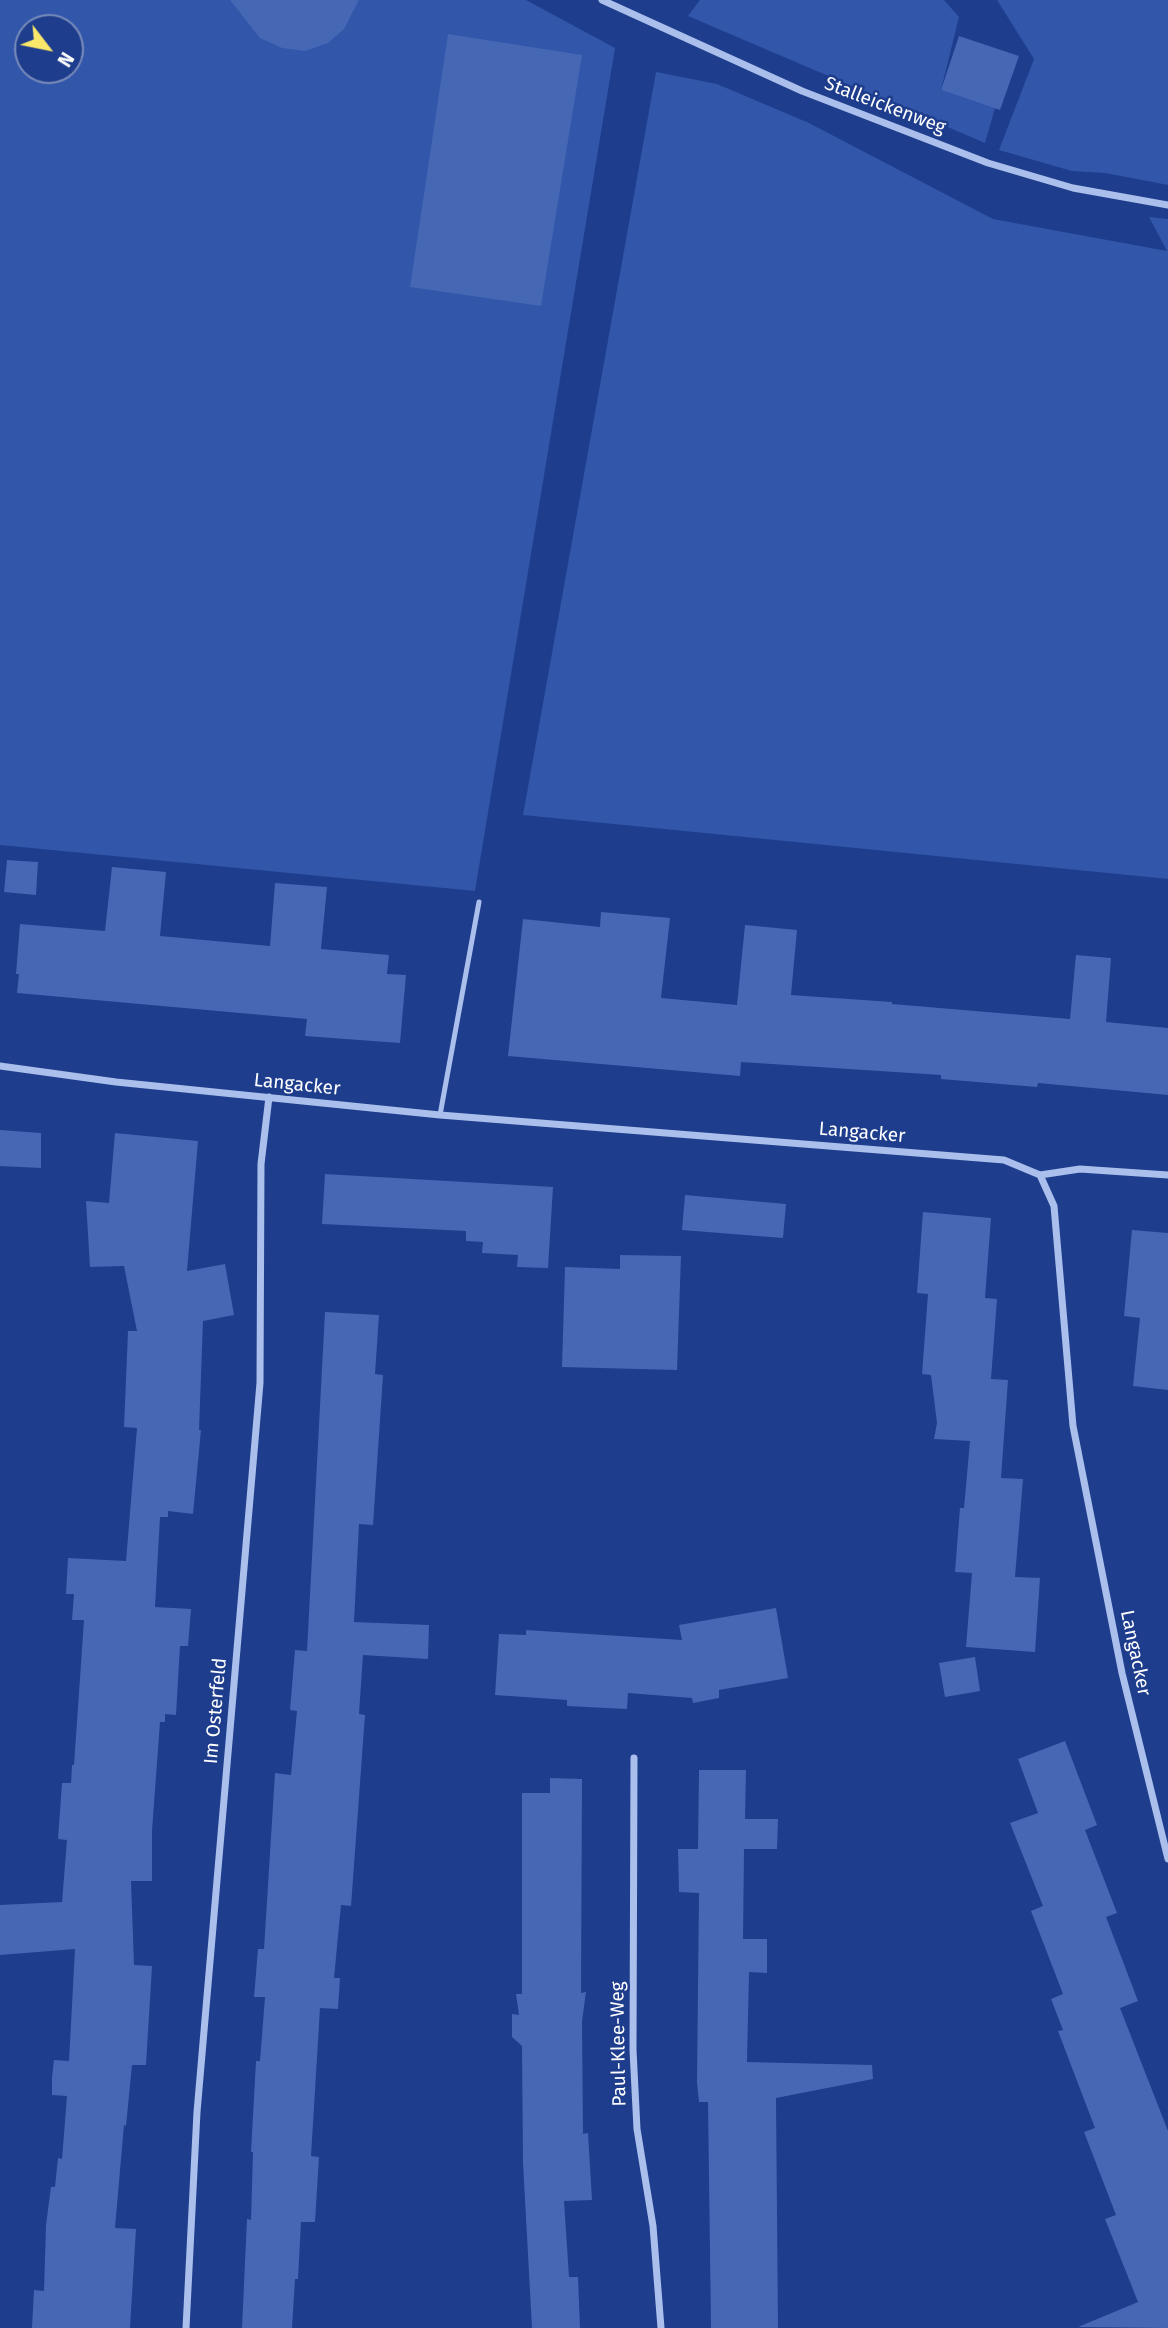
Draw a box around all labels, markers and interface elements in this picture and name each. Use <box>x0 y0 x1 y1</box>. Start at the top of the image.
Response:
north arrow <box>14 14 84 84</box>
text: N <box>52 48 79 71</box>
street label: Stalleickenweg <box>821 72 949 140</box>
street label: Langacker <box>253 1069 341 1101</box>
street label: Langacker <box>818 1118 906 1148</box>
street label: Langacker <box>1115 1608 1155 1698</box>
street label: Im Osterfeld <box>200 1657 232 1765</box>
street label: Paul-Klee-Weg <box>607 1981 631 2107</box>

